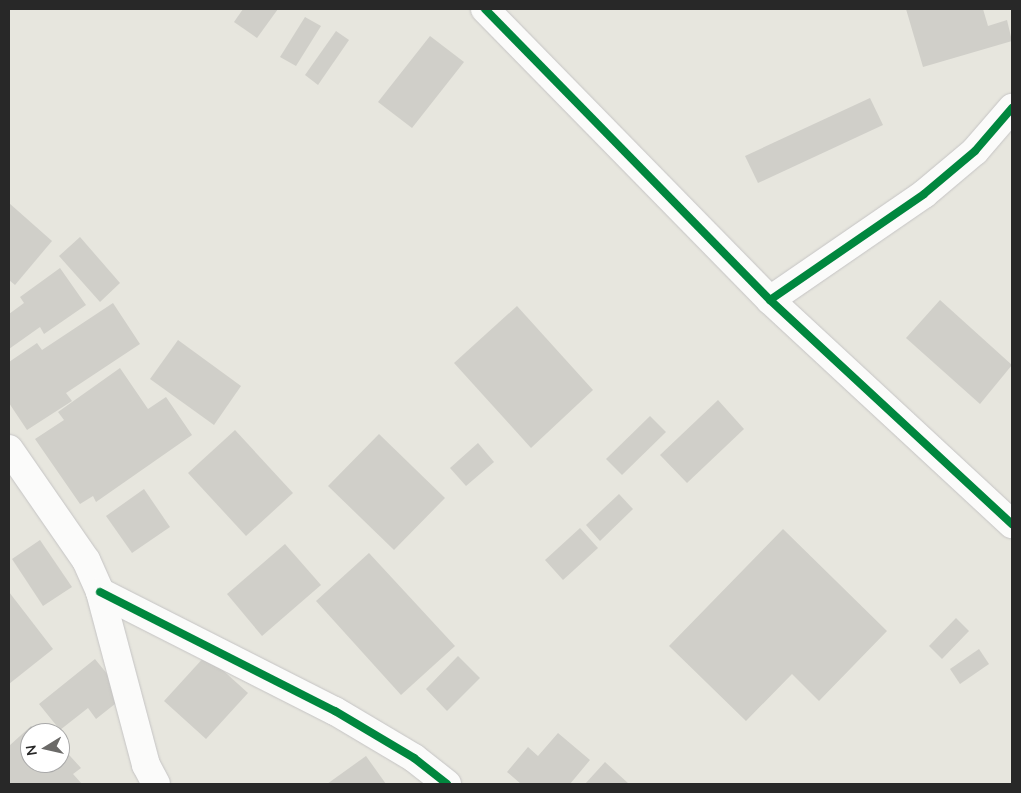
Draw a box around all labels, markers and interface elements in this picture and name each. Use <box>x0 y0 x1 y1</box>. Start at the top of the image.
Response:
north arrow <box>20 723 70 773</box>
text: N <box>21 744 41 757</box>

